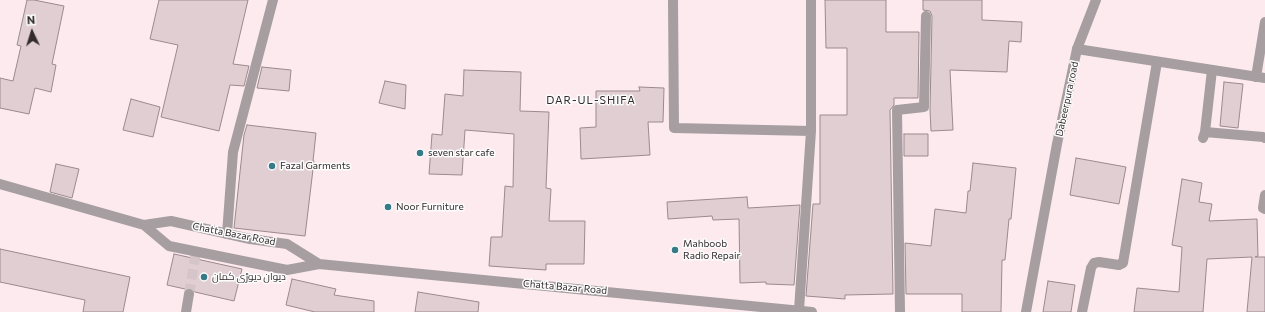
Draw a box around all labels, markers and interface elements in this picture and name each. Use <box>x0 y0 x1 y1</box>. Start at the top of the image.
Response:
north arrow <box>12 12 52 52</box>
text: N <box>27 13 36 26</box>
street label: Dabeerpura road <box>1053 60 1081 138</box>
district label: DAR-UL-SHIFA <box>546 93 636 107</box>
place label: seven star cafe <box>428 147 494 159</box>
marker: seven star cafe <box>415 148 425 158</box>
place label: Fazal Garments <box>280 160 350 172</box>
marker: Fazal Garments <box>267 161 277 171</box>
place label: Noor Furniture <box>396 201 464 213</box>
marker: Noor Furniture <box>383 202 393 212</box>
street label: Chatta Bazar Road <box>191 220 277 248</box>
place label: Mahboob Radio Repair <box>683 238 740 262</box>
marker: Mahboob Radio Repair <box>670 245 680 255</box>
place label: دیوان دیوڑی کمان <box>212 271 286 283</box>
marker: دیوان دیوڑی کمان <box>199 272 209 282</box>
street label: Chatta Bazar Road <box>522 277 608 297</box>

